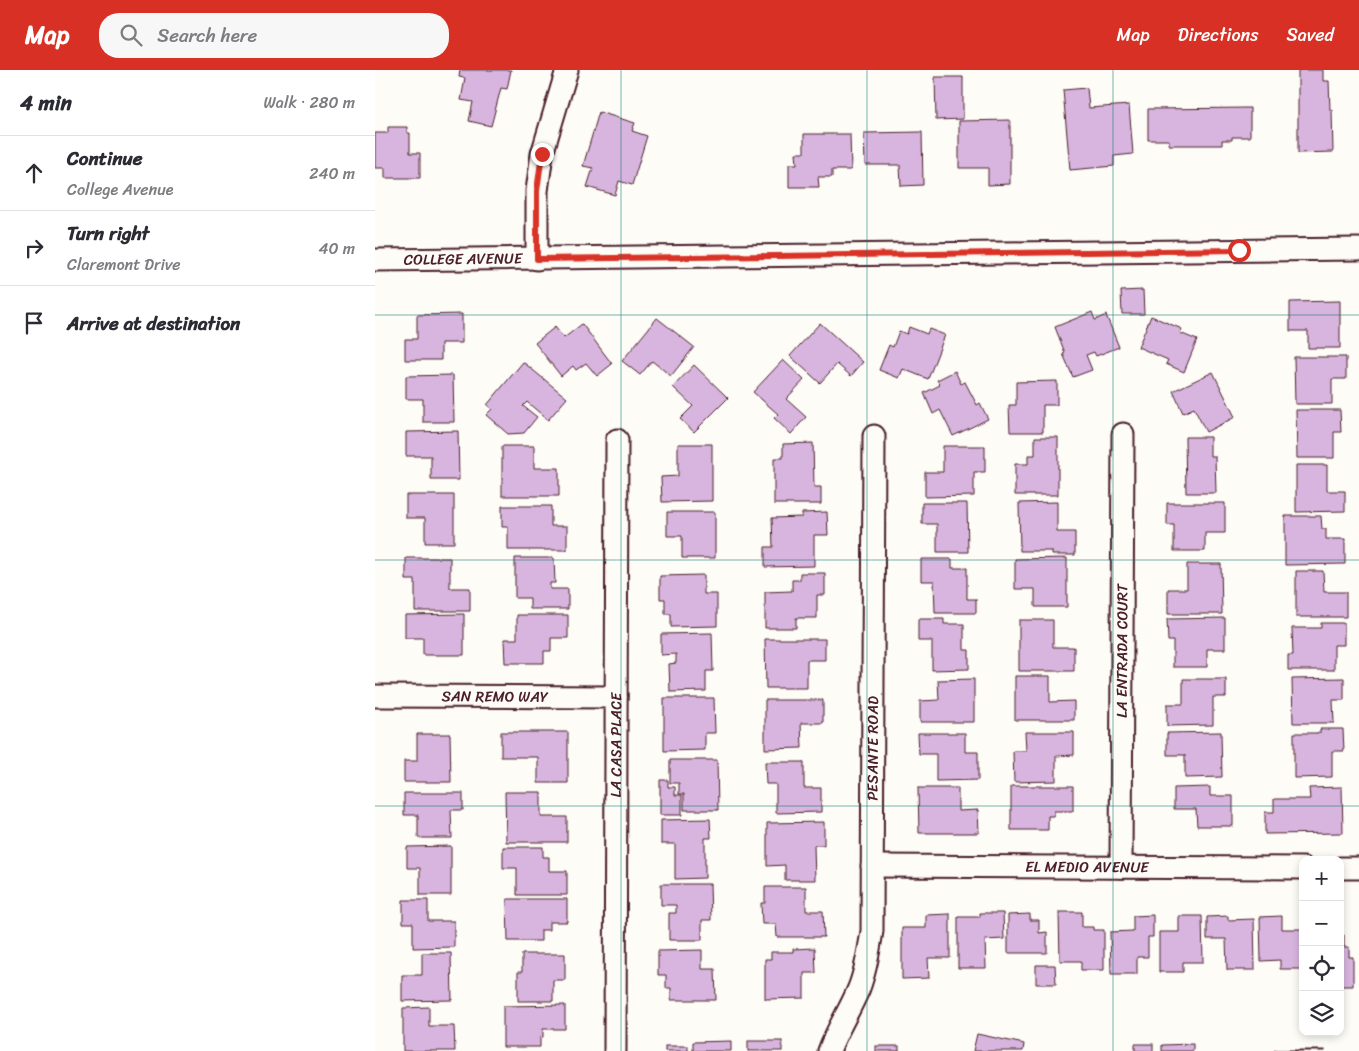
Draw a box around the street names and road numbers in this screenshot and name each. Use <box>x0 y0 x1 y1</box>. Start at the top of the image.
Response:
street label: COLLEGE AVENUE <box>404 245 524 273</box>
street label: LA ENTRADA COURT <box>1109 583 1135 718</box>
street label: SAN REMO WAY <box>442 683 549 710</box>
street label: LA CASA PLACE <box>603 691 629 797</box>
street label: PESANTE ROAD <box>860 696 886 801</box>
street label: EL MEDIO AVENUE <box>1025 854 1150 880</box>

